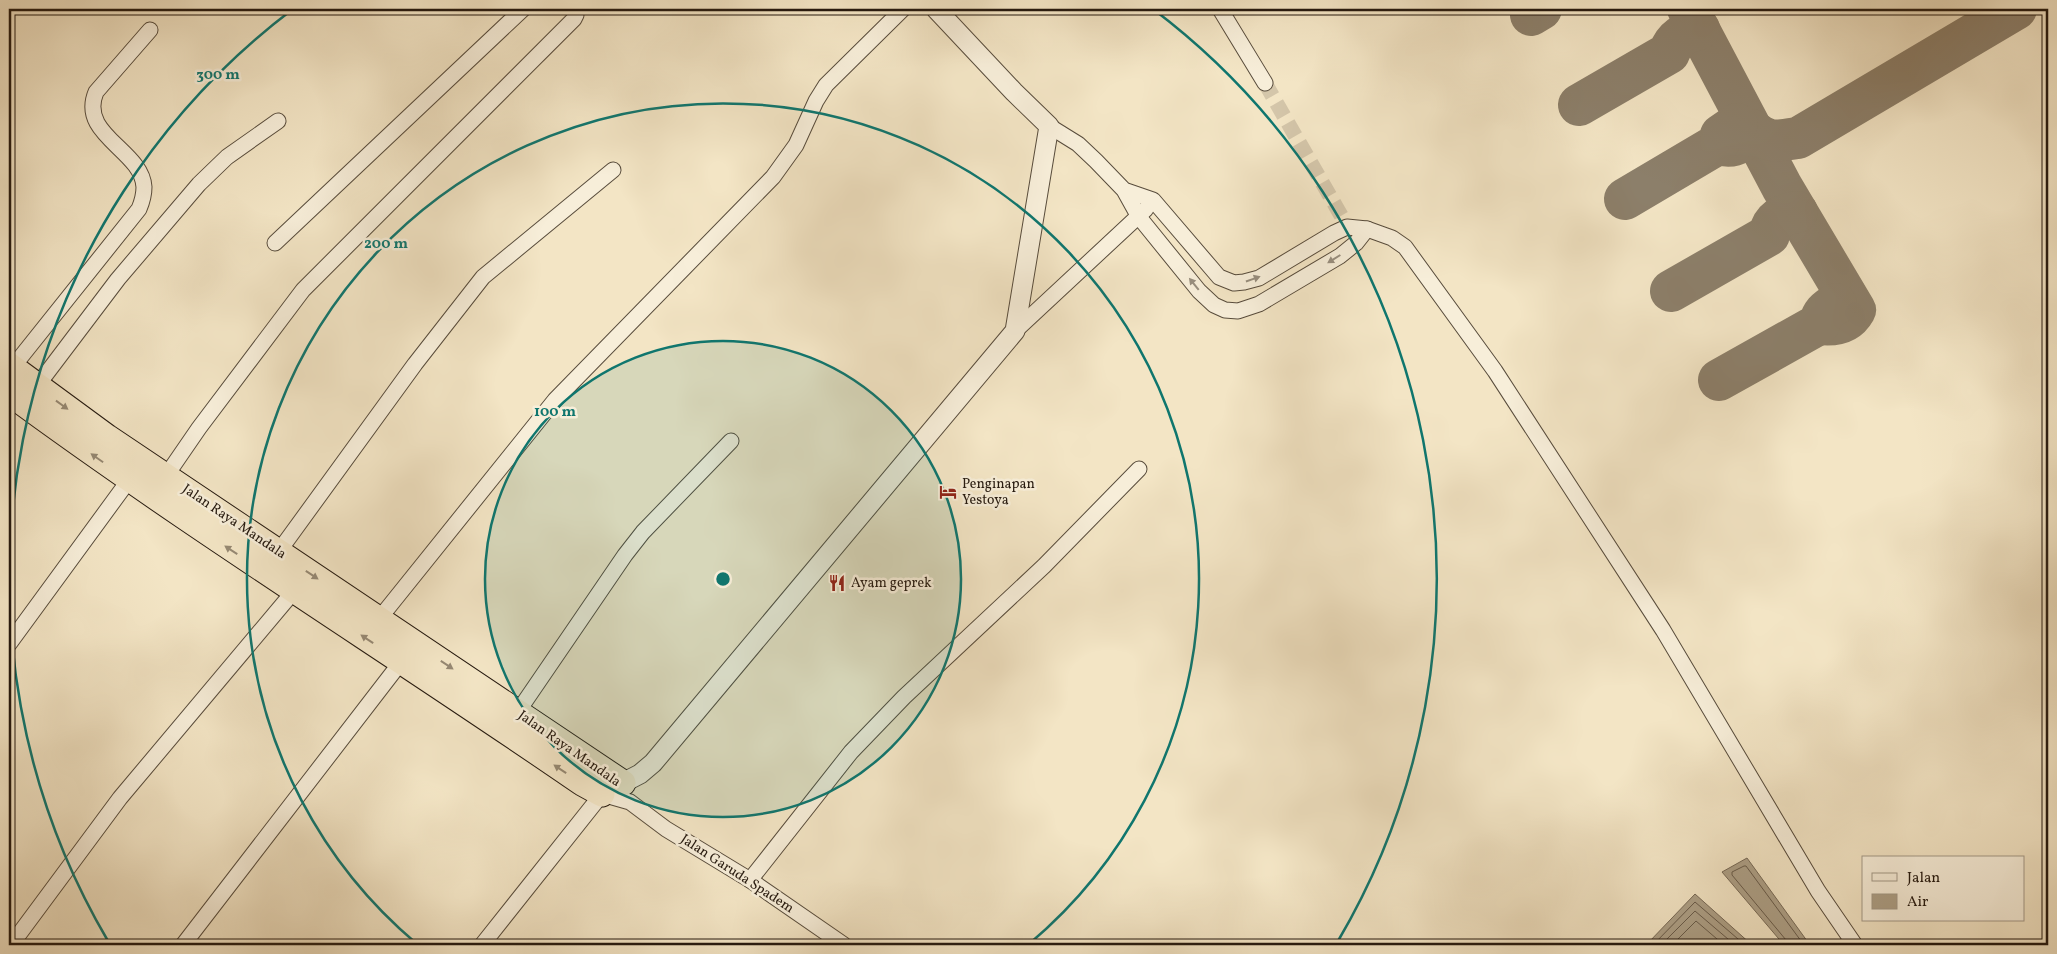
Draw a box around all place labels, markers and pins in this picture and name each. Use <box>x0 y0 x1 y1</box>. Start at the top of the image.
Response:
place label: Penginapan Yestoya <box>962 475 1035 510</box>
hotel icon: Penginapan Yestoya <box>938 482 958 502</box>
centre of rings <box>714 570 732 588</box>
restaurant icon: Ayam geprek <box>827 573 847 593</box>
place label: Ayam geprek <box>851 574 932 593</box>

